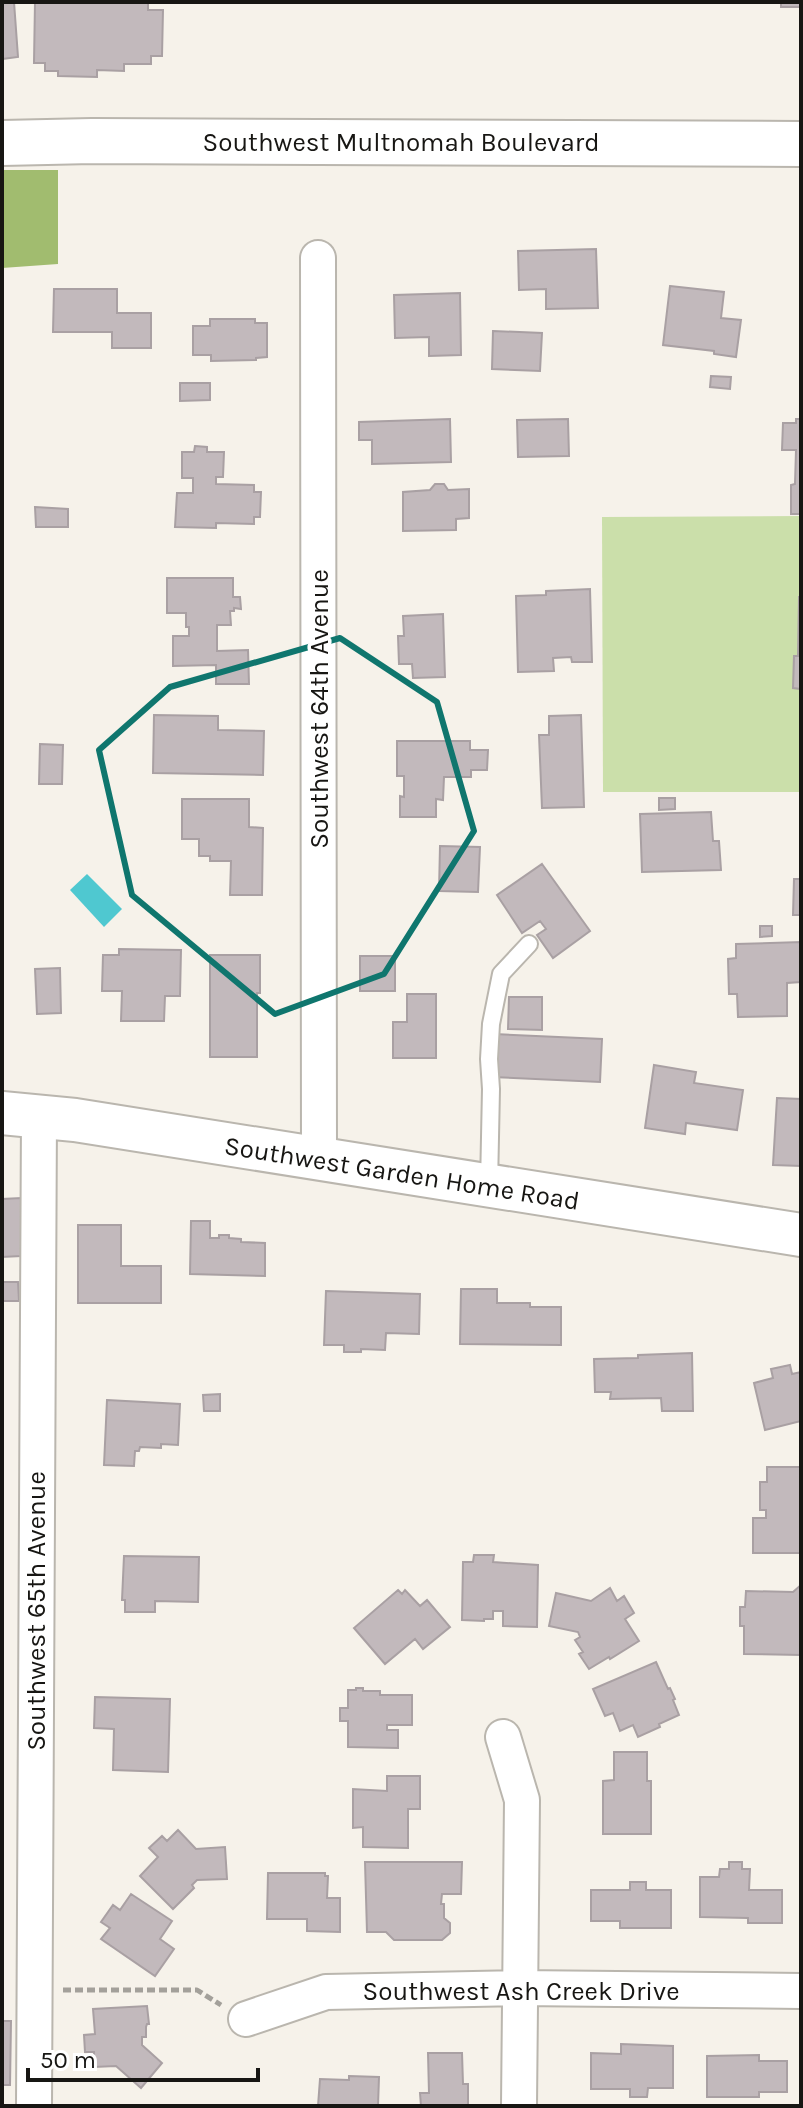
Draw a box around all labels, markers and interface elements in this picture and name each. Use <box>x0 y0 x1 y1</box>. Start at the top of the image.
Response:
street label: Southwest Multnomah Boulevard <box>202 127 600 158</box>
street label: Southwest 64th Avenue <box>304 569 335 849</box>
street label: Southwest Garden Home Road <box>222 1130 582 1217</box>
street label: Southwest 65th Avenue <box>21 1471 52 1751</box>
street label: Southwest Ash Creek Drive <box>363 1976 680 2007</box>
scale bar <box>28 2032 258 2082</box>
text: 50 m <box>40 2046 96 2074</box>

